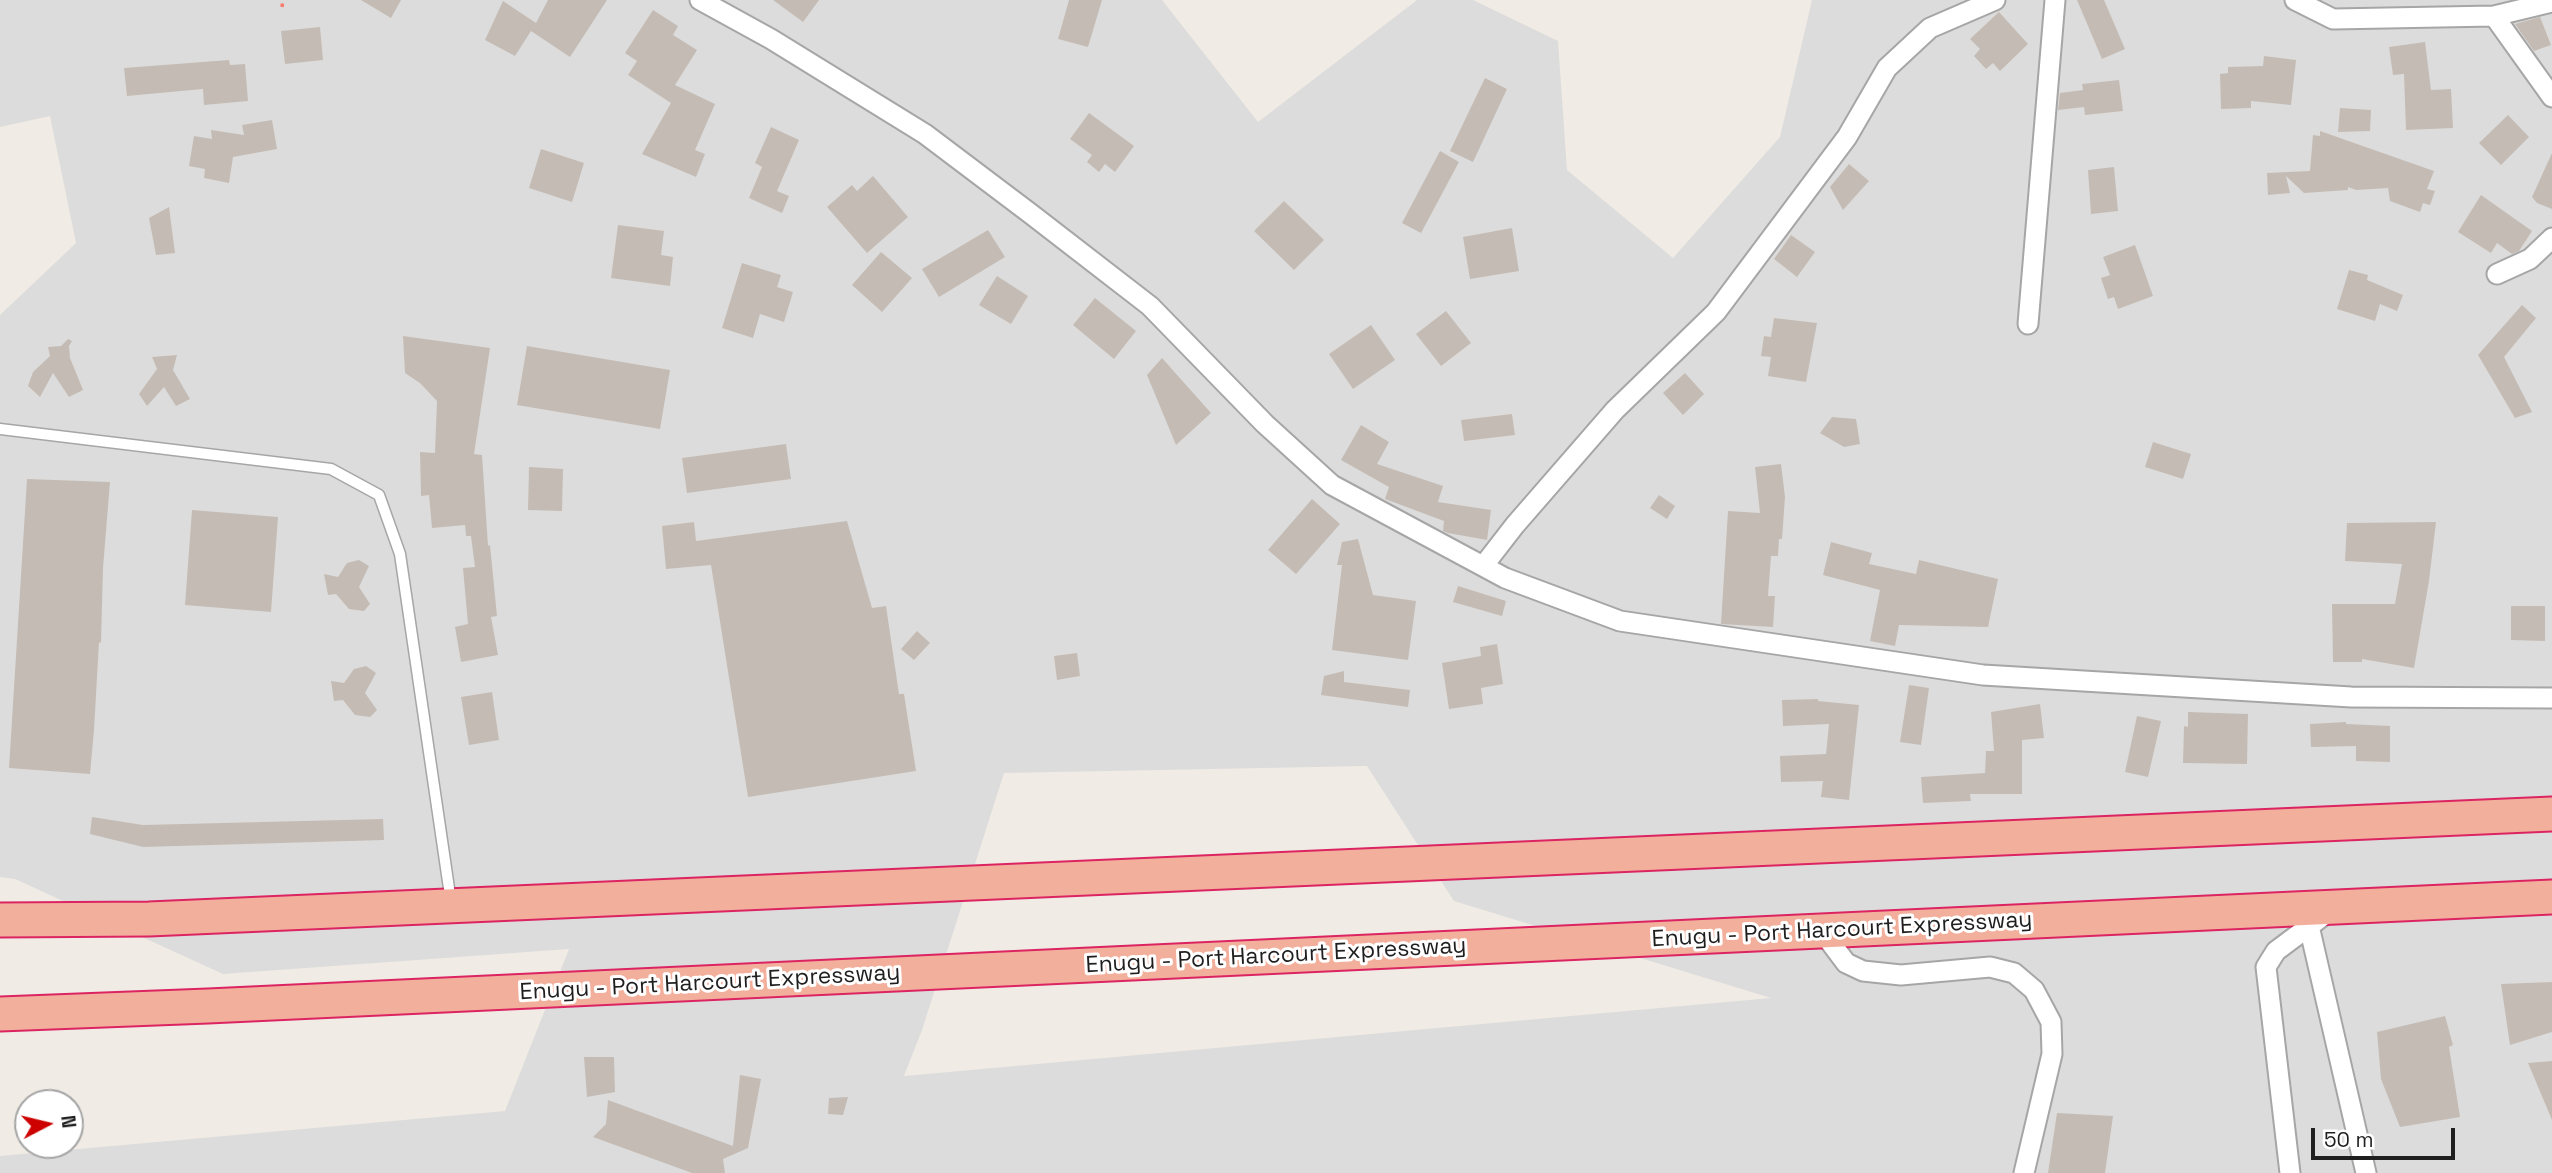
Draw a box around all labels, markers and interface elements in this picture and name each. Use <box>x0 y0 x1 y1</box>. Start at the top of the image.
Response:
street label: Enugu - Port Harcourt Expressway <box>1651 906 2033 954</box>
street label: Enugu - Port Harcourt Expressway <box>1085 932 1467 980</box>
street label: Enugu - Port Harcourt Expressway <box>519 959 901 1007</box>
north arrow <box>14 1089 84 1159</box>
text: N <box>55 1114 82 1129</box>
scale bar <box>2314 1114 2458 1158</box>
text: 50 m <box>2324 1126 2374 1153</box>

